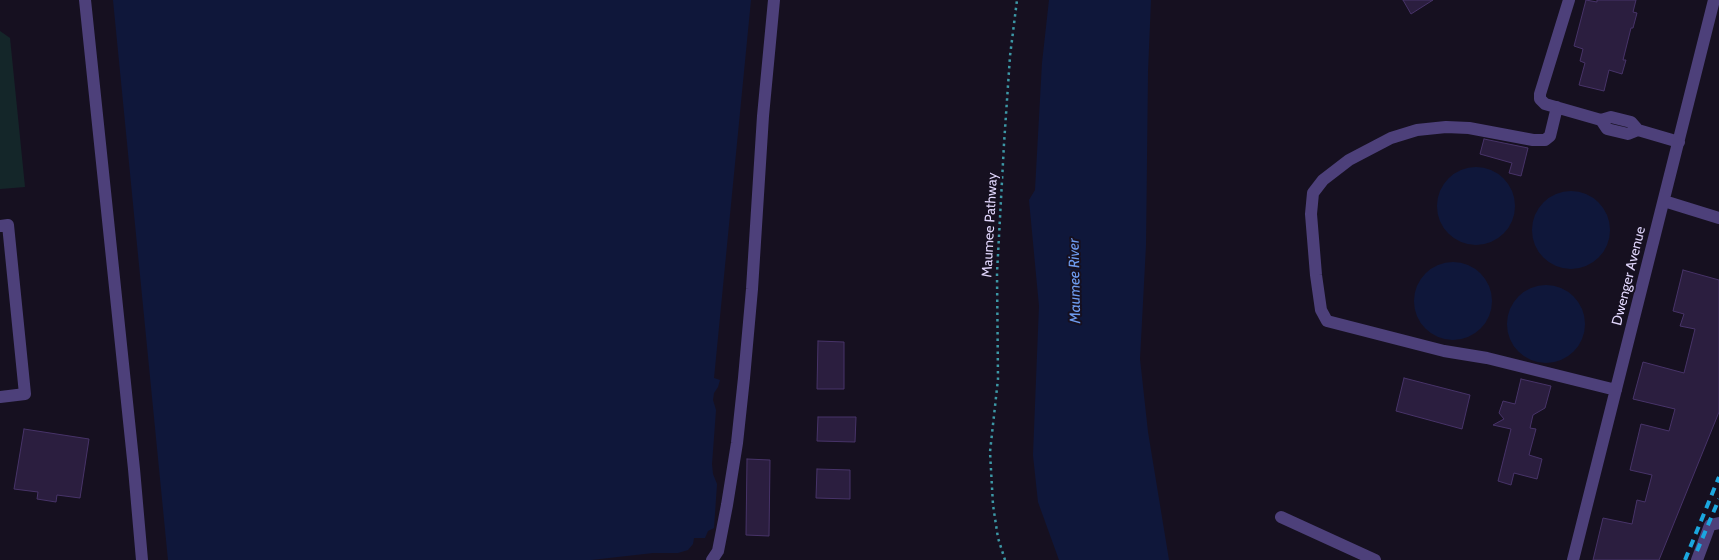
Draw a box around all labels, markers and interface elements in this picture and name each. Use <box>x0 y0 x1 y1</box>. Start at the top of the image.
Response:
street label: Maumee Pathway <box>979 172 1001 278</box>
street label: Dwenger Avenue <box>1609 225 1649 327</box>
water label: Maumee River <box>1065 238 1085 324</box>

